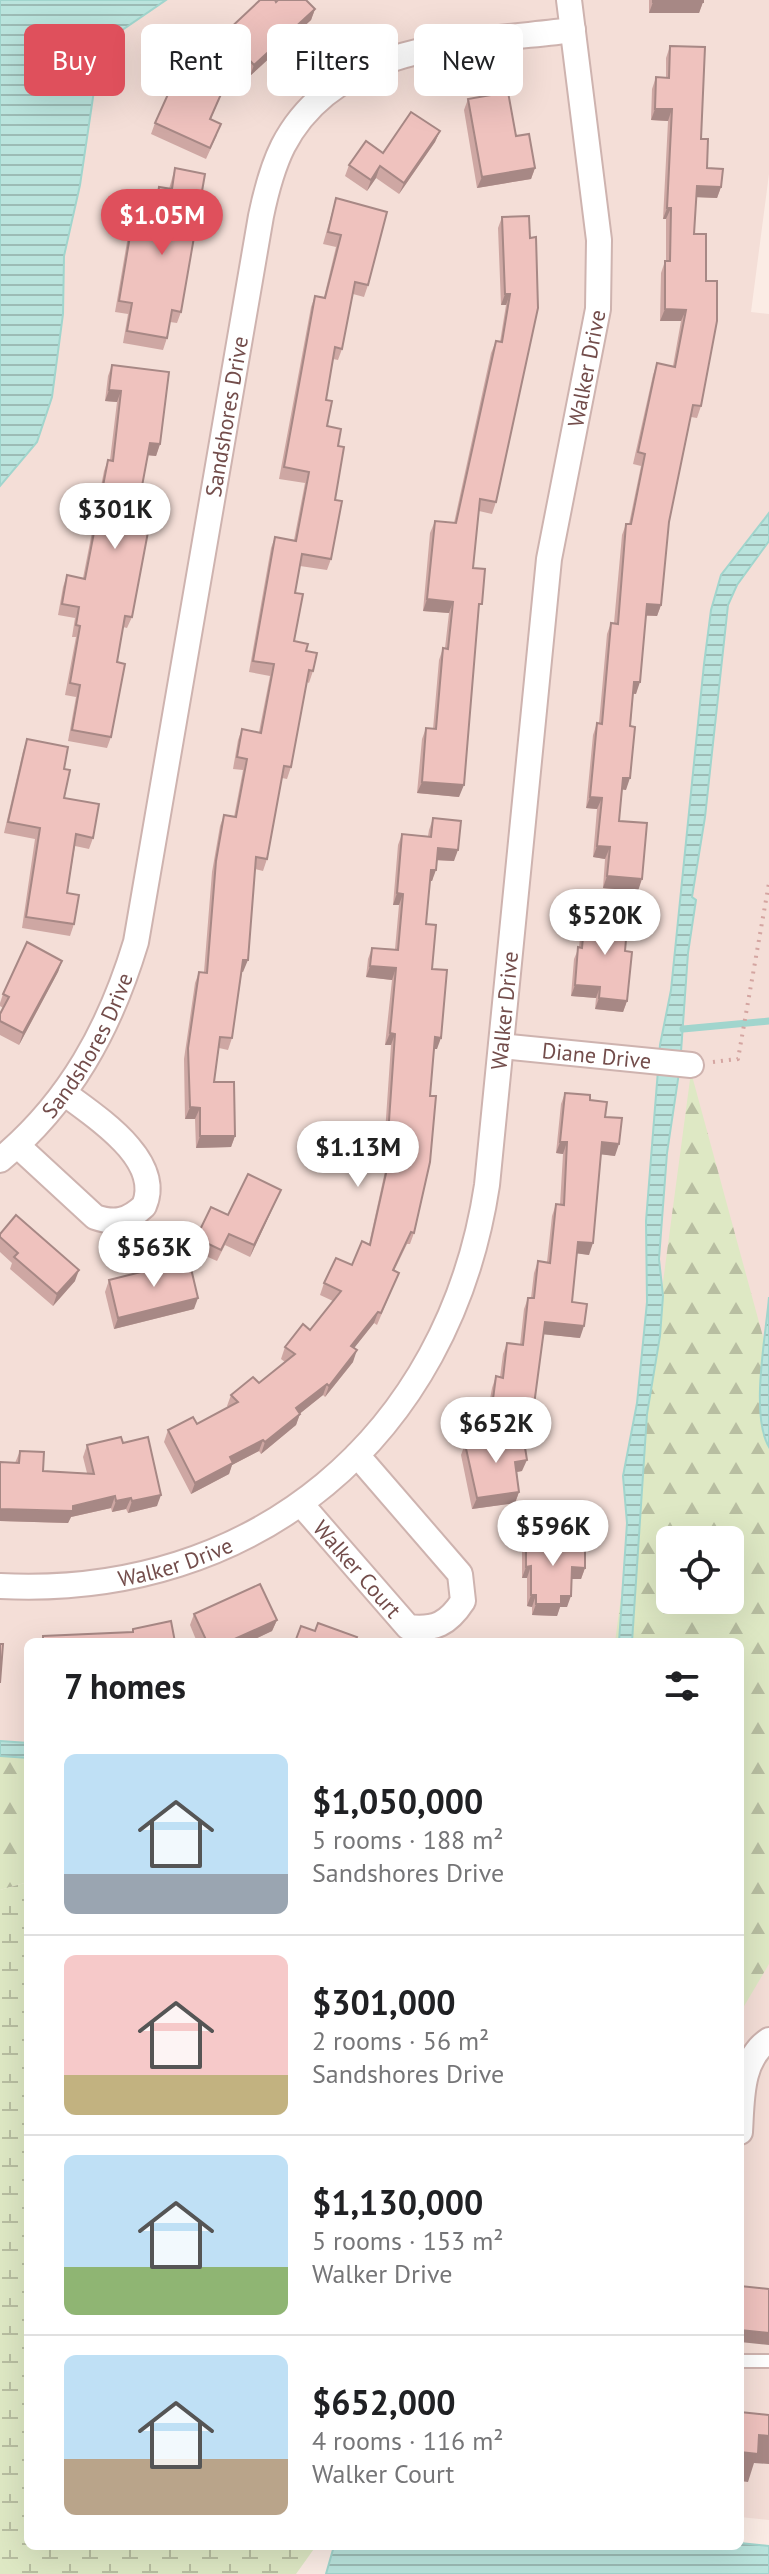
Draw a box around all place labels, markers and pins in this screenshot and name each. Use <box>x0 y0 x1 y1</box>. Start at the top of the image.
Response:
pin: $1.05M <box>97 189 227 257</box>
pin: $301K <box>59 483 171 551</box>
pin: $520K <box>549 889 661 957</box>
pin: $1.13M <box>293 1121 423 1189</box>
pin: $563K <box>98 1221 210 1289</box>
pin: $652K <box>440 1397 552 1465</box>
pin: $596K <box>497 1500 609 1568</box>

